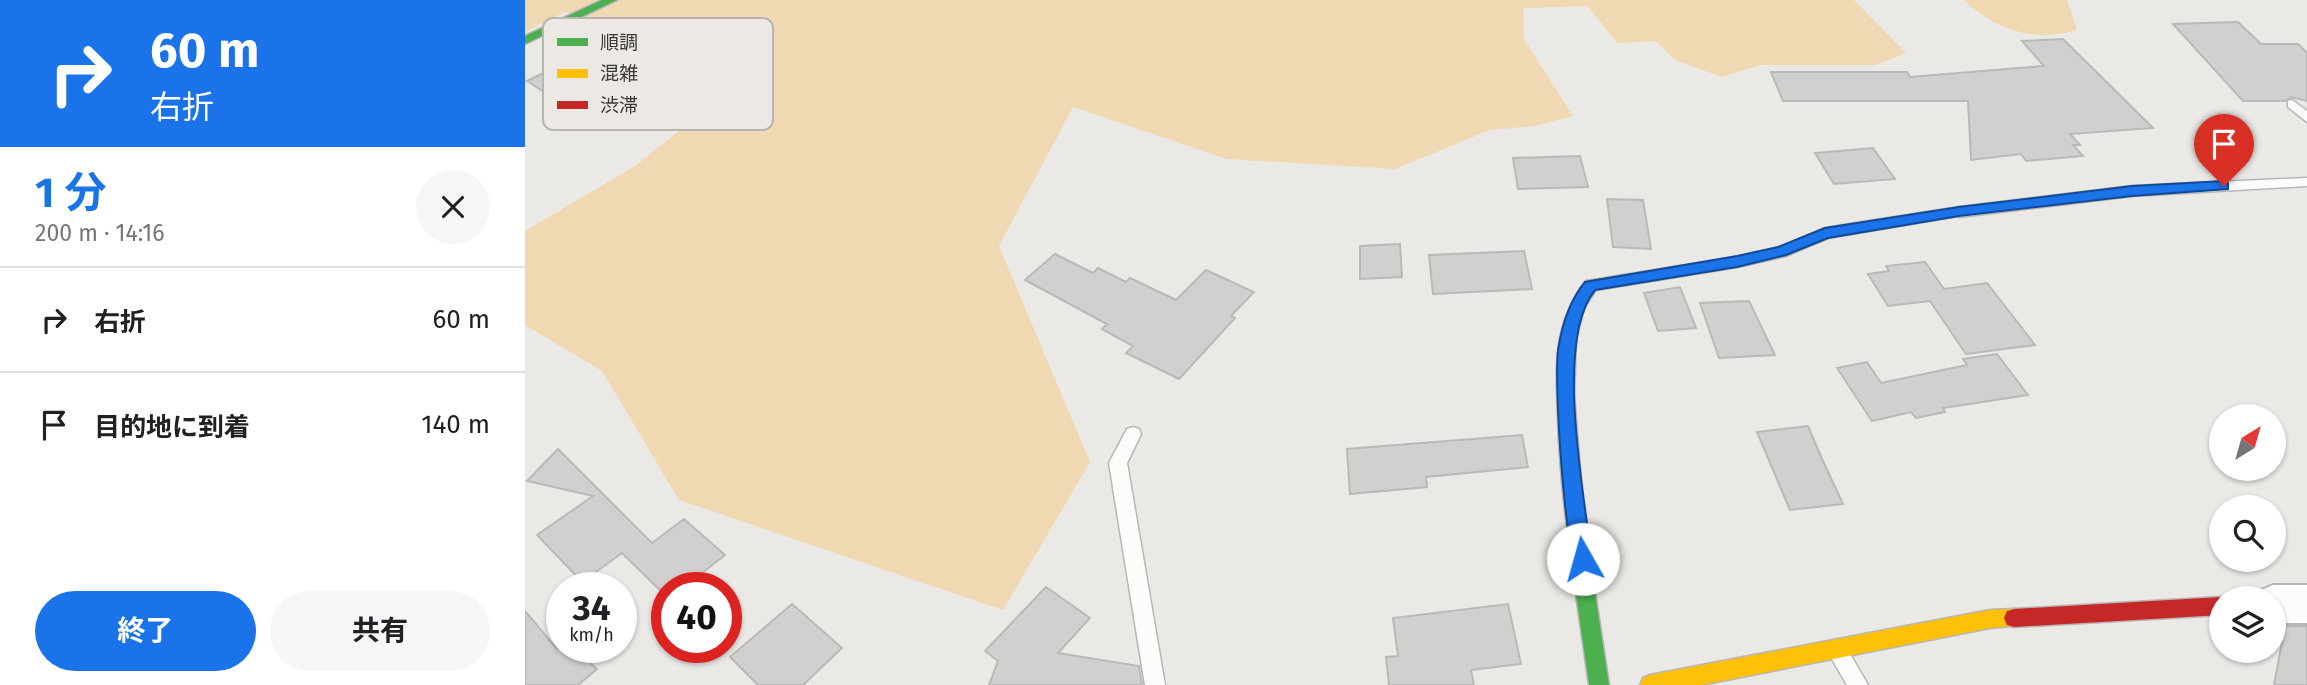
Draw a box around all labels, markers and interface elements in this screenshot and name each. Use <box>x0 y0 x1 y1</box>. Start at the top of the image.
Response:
legend <box>543 18 773 130</box>
text: 60 m <box>150 21 259 80</box>
icon: right <box>35 28 126 119</box>
text: 順調 <box>600 31 638 54</box>
text: 混雑 <box>600 62 638 85</box>
text: 右折 <box>150 88 214 126</box>
text: 渋滞 <box>600 94 638 117</box>
pin <box>2194 114 2254 186</box>
icon: arrive <box>2205 125 2243 163</box>
text: 1 分 <box>35 168 106 218</box>
button: close <box>416 170 490 244</box>
text: 200 m · 14:16 <box>35 219 165 247</box>
icon: right <box>35 301 73 339</box>
text: 60 m <box>432 304 490 335</box>
text: 右折 <box>94 307 146 338</box>
north arrow <box>2209 404 2285 481</box>
map controls <box>2209 404 2286 663</box>
icon: arrive <box>35 406 73 444</box>
text: 140 m <box>421 409 490 440</box>
text: 目的地に到着 <box>94 412 250 443</box>
button: search <box>2209 495 2286 572</box>
position arrow <box>1546 522 1620 596</box>
speed limit sign: 40 <box>651 572 742 663</box>
button: layers <box>2209 586 2286 663</box>
text: 34 <box>573 587 610 629</box>
button: 終了 <box>35 591 256 671</box>
button: 共有 <box>270 591 490 671</box>
text: km/h <box>569 624 614 646</box>

